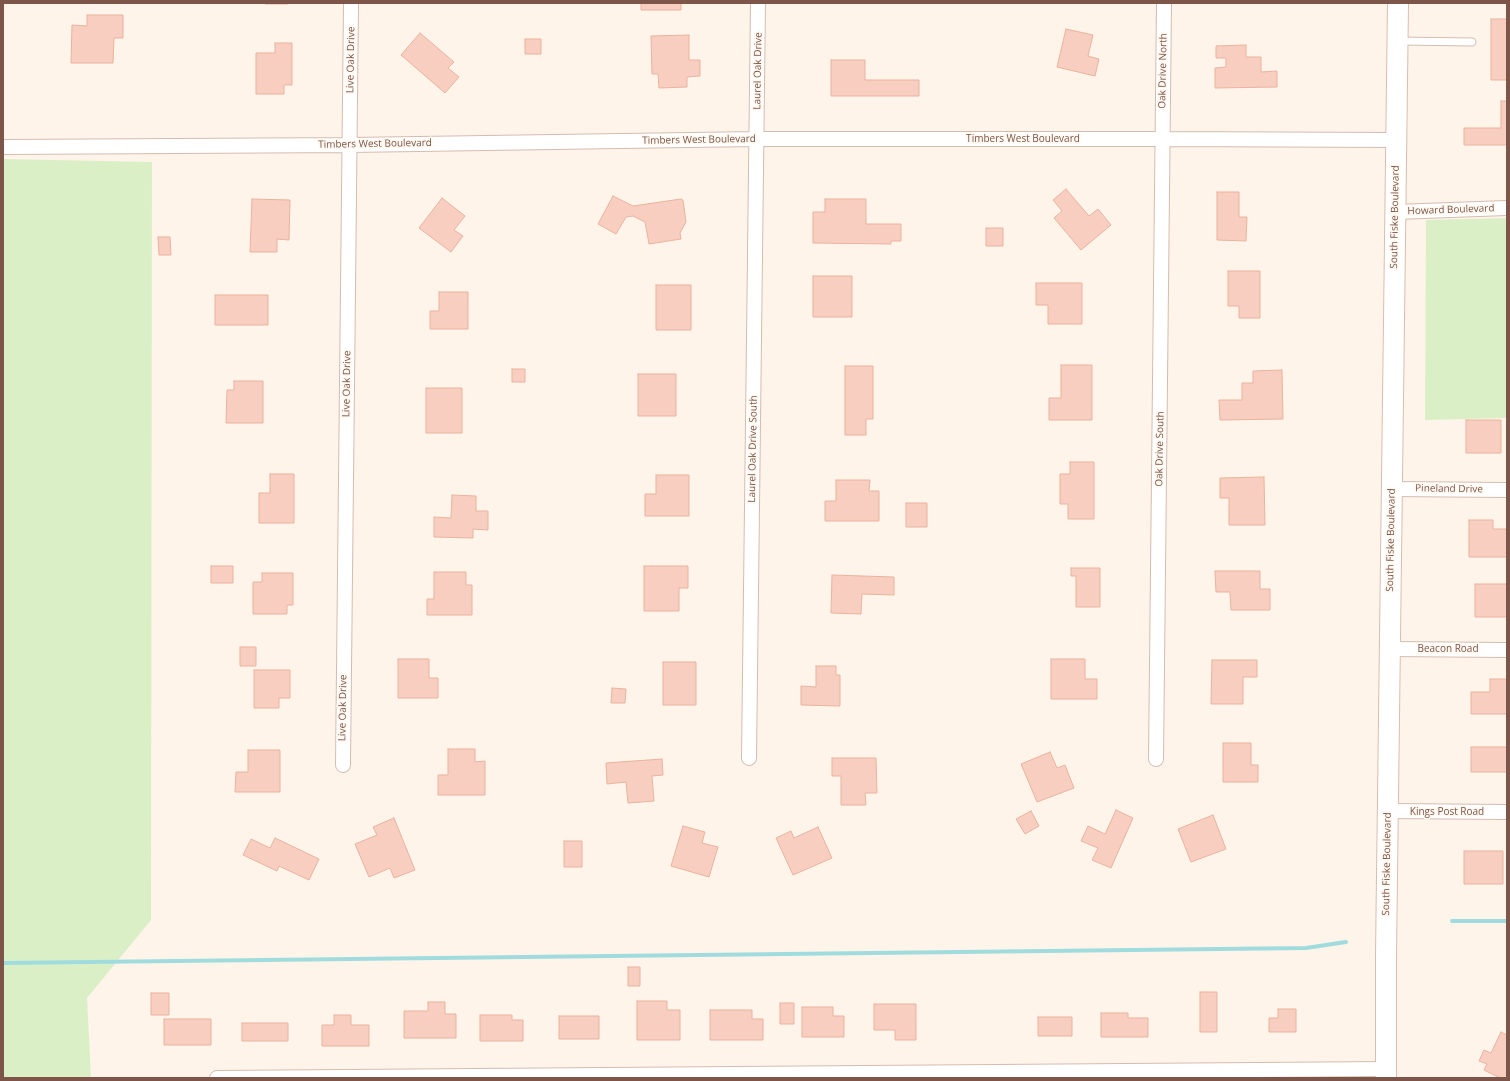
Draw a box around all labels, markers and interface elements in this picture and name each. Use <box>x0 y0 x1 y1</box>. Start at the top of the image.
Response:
street label: Live Oak Drive <box>344 27 358 93</box>
street label: Laurel Oak Drive <box>751 32 765 110</box>
street label: Oak Drive North <box>1156 33 1170 109</box>
street label: Timbers West Boulevard <box>642 133 756 147</box>
street label: Timbers West Boulevard <box>966 133 1080 145</box>
street label: Timbers West Boulevard <box>318 137 432 151</box>
street label: South Fiske Boulevard <box>1388 165 1402 269</box>
street label: Howard Boulevard <box>1407 202 1495 218</box>
street label: Live Oak Drive <box>340 351 354 417</box>
street label: Laurel Oak Drive South <box>746 395 760 503</box>
street label: Oak Drive South <box>1153 411 1167 487</box>
street label: Pineland Drive <box>1415 482 1483 496</box>
street label: South Fiske Boulevard <box>1384 488 1398 592</box>
street label: Beacon Road <box>1417 643 1479 655</box>
street label: Live Oak Drive <box>336 675 350 741</box>
street label: Kings Post Road <box>1410 806 1484 818</box>
street label: South Fiske Boulevard <box>1380 812 1394 916</box>

